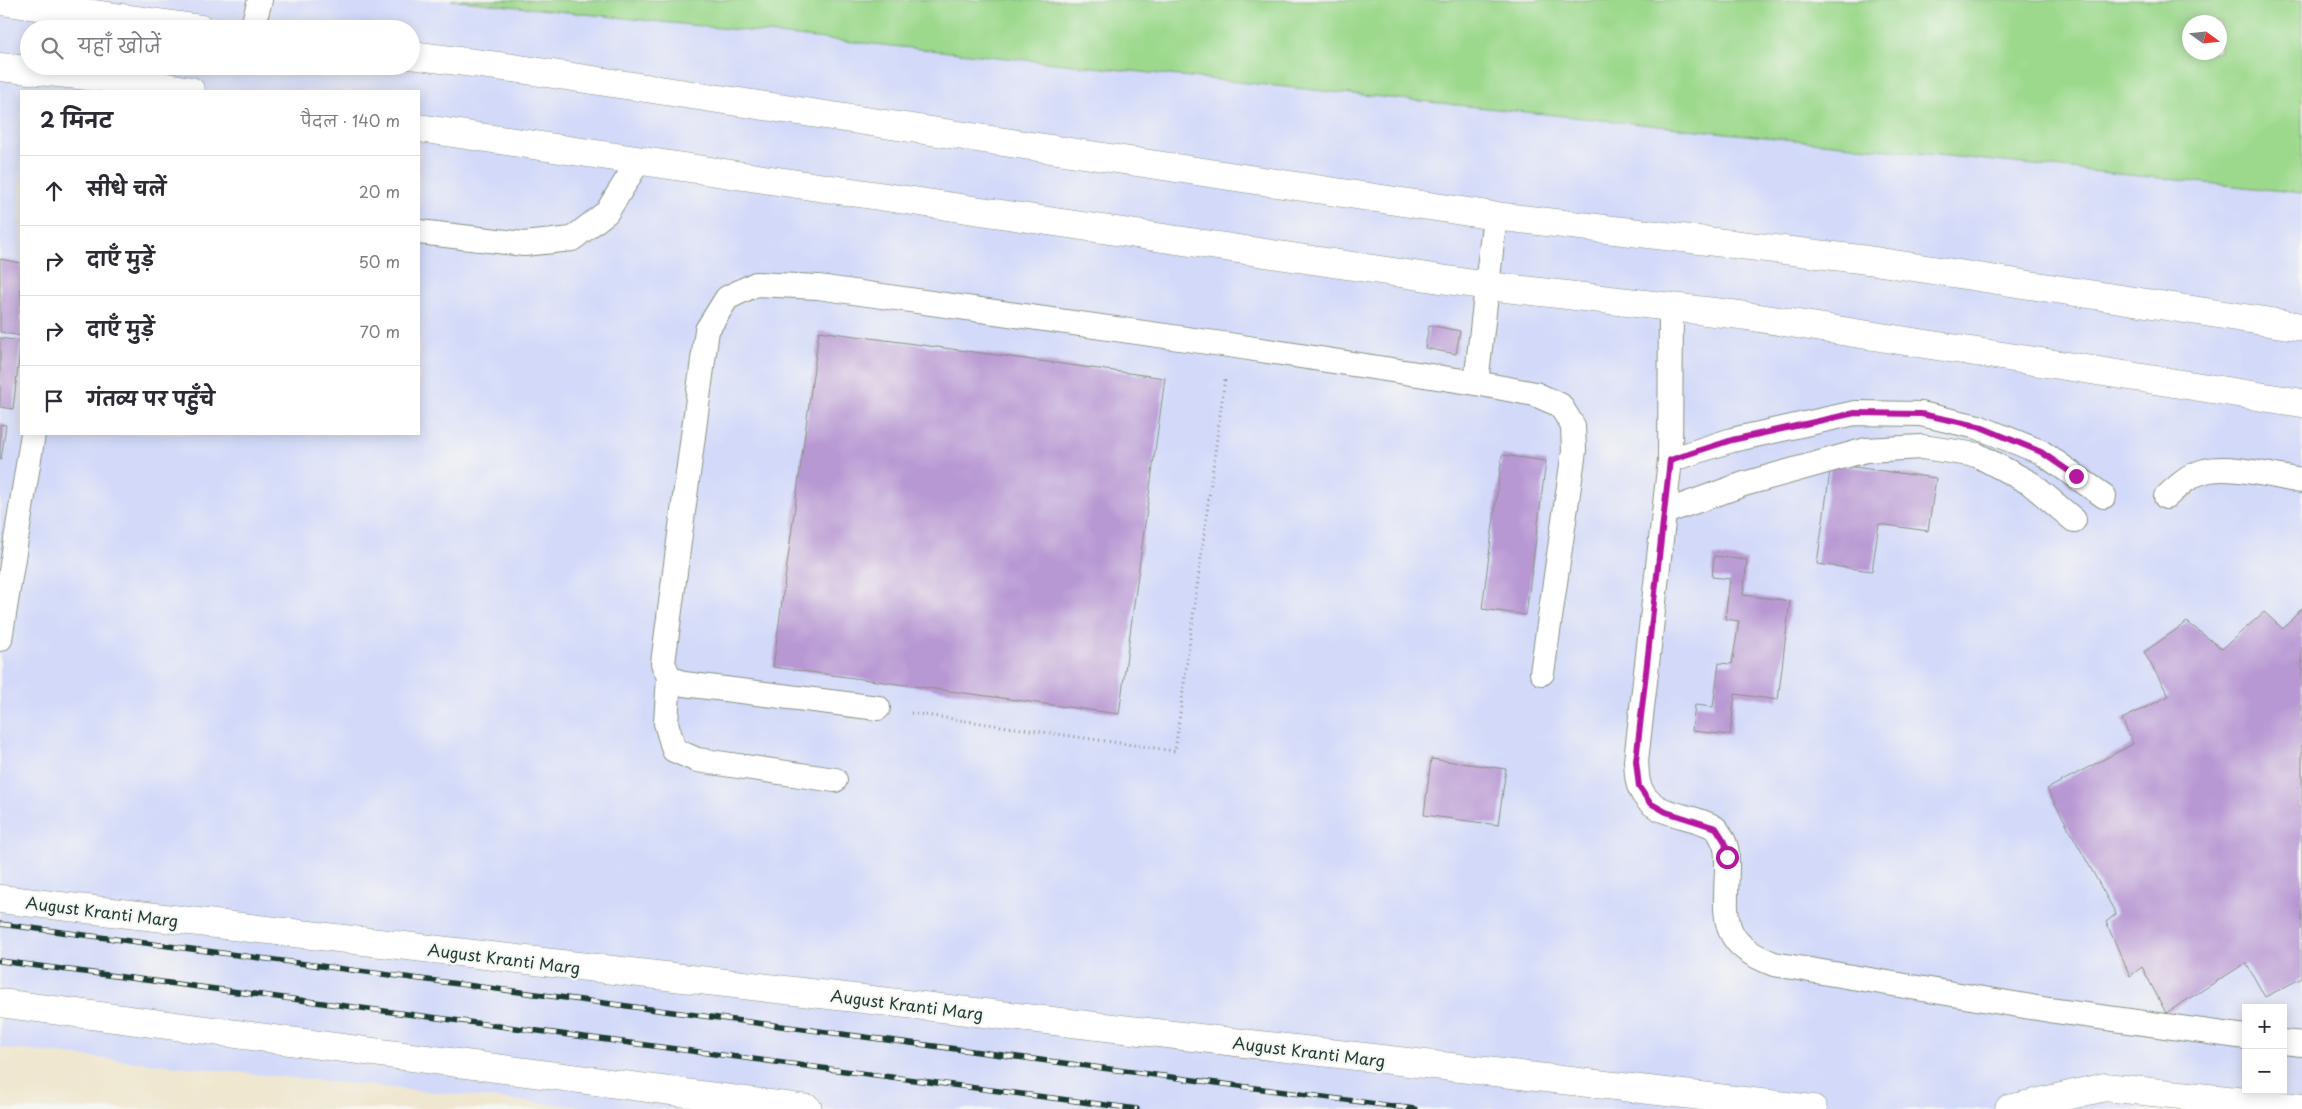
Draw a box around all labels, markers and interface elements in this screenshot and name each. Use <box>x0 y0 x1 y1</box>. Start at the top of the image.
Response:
north arrow <box>2182 15 2227 60</box>
search box <box>20 20 420 75</box>
text: यहाँ खोजें <box>78 31 161 59</box>
icon: search <box>38 34 66 62</box>
text: 2 मिनट <box>40 103 112 135</box>
text: पैदल · 140 m <box>301 108 400 132</box>
text: सीधे चलें <box>87 174 166 202</box>
icon: ahead <box>40 177 68 205</box>
text: 20 m <box>359 179 400 203</box>
text: दाएँ मुड़ें <box>87 244 154 272</box>
icon: right <box>40 247 68 275</box>
text: 50 m <box>359 249 400 273</box>
text: दाएँ मुड़ें <box>87 314 154 342</box>
icon: right <box>40 317 68 345</box>
text: 70 m <box>360 319 400 343</box>
text: गंतव्य पर पहुँचे <box>87 384 215 412</box>
icon: arrive <box>40 387 68 415</box>
route end <box>2065 465 2088 488</box>
route start <box>1716 846 1739 869</box>
street label: August Kranti Marg <box>24 890 180 932</box>
street label: August Kranti Marg <box>426 937 582 979</box>
street label: August Kranti Marg <box>829 983 985 1025</box>
map controls <box>2242 1004 2287 1094</box>
button: + <box>2242 1004 2287 1049</box>
street label: August Kranti Marg <box>1231 1030 1387 1072</box>
button: − <box>2242 1049 2287 1094</box>

